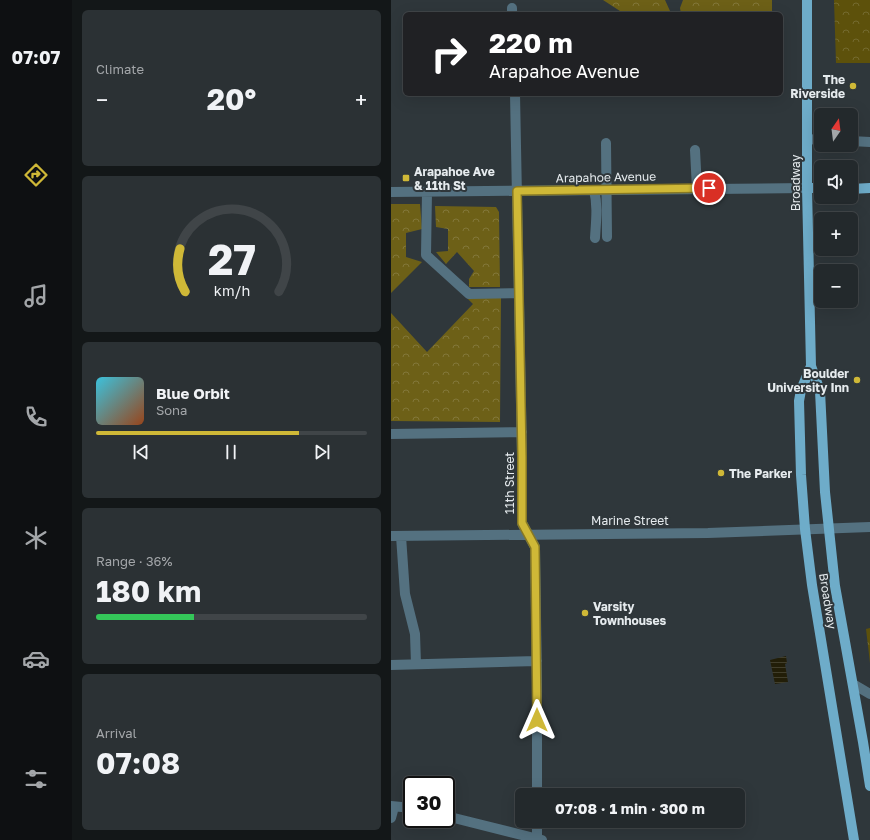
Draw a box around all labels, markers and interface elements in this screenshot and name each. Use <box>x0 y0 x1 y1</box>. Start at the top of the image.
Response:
text: 220 m <box>489 26 573 59</box>
icon: right <box>423 28 475 80</box>
text: 07:07 <box>12 46 60 68</box>
text: Arapahoe Avenue <box>489 60 640 82</box>
text: Climate <box>96 61 144 77</box>
place label: The Riverside <box>790 72 845 101</box>
text: 20° <box>207 81 256 117</box>
marker: The Riverside <box>848 81 858 91</box>
text: − <box>96 86 108 113</box>
text: + <box>355 86 367 113</box>
north arrow <box>814 108 858 152</box>
map controls <box>814 108 858 308</box>
street label: Broadway <box>788 154 803 211</box>
button: sound <box>814 160 858 204</box>
icon: directions <box>22 161 50 189</box>
place label: Arapahoe Ave & 11th St <box>414 164 495 193</box>
street label: Arapahoe Avenue <box>556 169 656 185</box>
pin <box>692 171 726 205</box>
marker: Arapahoe Ave & 11th St <box>401 173 411 183</box>
icon: arrive <box>698 177 720 199</box>
button: + <box>814 212 858 256</box>
text: 27 <box>207 234 256 284</box>
button: − <box>814 264 858 308</box>
icon: music <box>22 282 50 310</box>
text: km/h <box>213 282 250 299</box>
place label: Boulder University Inn <box>767 366 849 395</box>
marker: Boulder University Inn <box>852 375 862 385</box>
text: Blue Orbit <box>156 384 230 402</box>
text: Sona <box>156 402 187 418</box>
icon: phone <box>22 403 50 431</box>
icon: previous <box>130 441 152 463</box>
icon: pause <box>220 441 242 463</box>
icon: next <box>311 441 333 463</box>
street label: 11th Street <box>502 452 517 514</box>
place label: The Parker <box>729 466 792 481</box>
marker: The Parker <box>716 468 726 478</box>
street label: Marine Street <box>591 513 669 528</box>
icon: climate <box>22 524 50 552</box>
text: Range · 36% <box>96 553 172 569</box>
street label: Broadway <box>816 572 840 630</box>
text: 180 km <box>96 573 201 609</box>
place label: Varsity Townhouses <box>593 599 667 628</box>
marker: Varsity Townhouses <box>580 608 590 618</box>
icon: car <box>22 645 50 673</box>
position arrow <box>516 699 558 741</box>
text: Arrival <box>96 725 137 741</box>
text: 07:08 <box>96 745 180 781</box>
icon: filters <box>22 765 50 793</box>
speed limit sign: 30 <box>403 776 455 828</box>
text: 07:08 · 1 min · 300 m <box>555 799 705 817</box>

